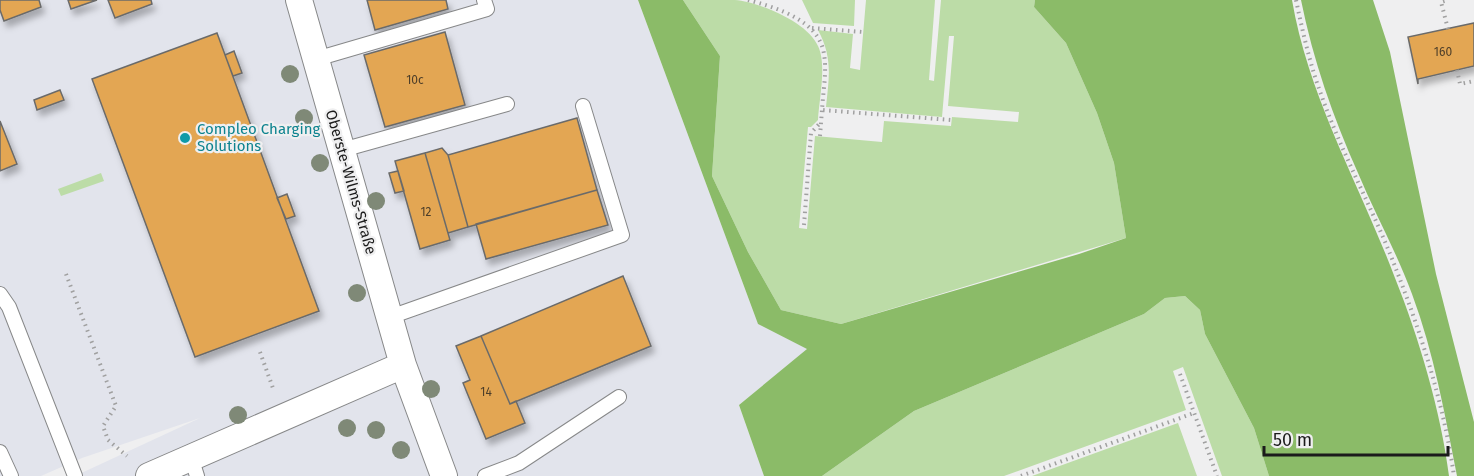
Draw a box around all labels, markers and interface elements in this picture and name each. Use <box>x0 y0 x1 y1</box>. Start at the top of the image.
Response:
house number: 160 <box>1434 45 1452 59</box>
house number: 10c <box>406 73 424 87</box>
street label: Oberste-Wilms-Straße <box>322 108 380 256</box>
place label: Compleo Charging Solutions <box>197 120 320 155</box>
marker: Compleo Charging Solutions <box>178 131 192 145</box>
house number: 12 <box>420 205 432 219</box>
house number: 14 <box>480 385 492 399</box>
scale bar <box>1264 419 1448 457</box>
text: 50 m <box>1273 429 1312 451</box>

